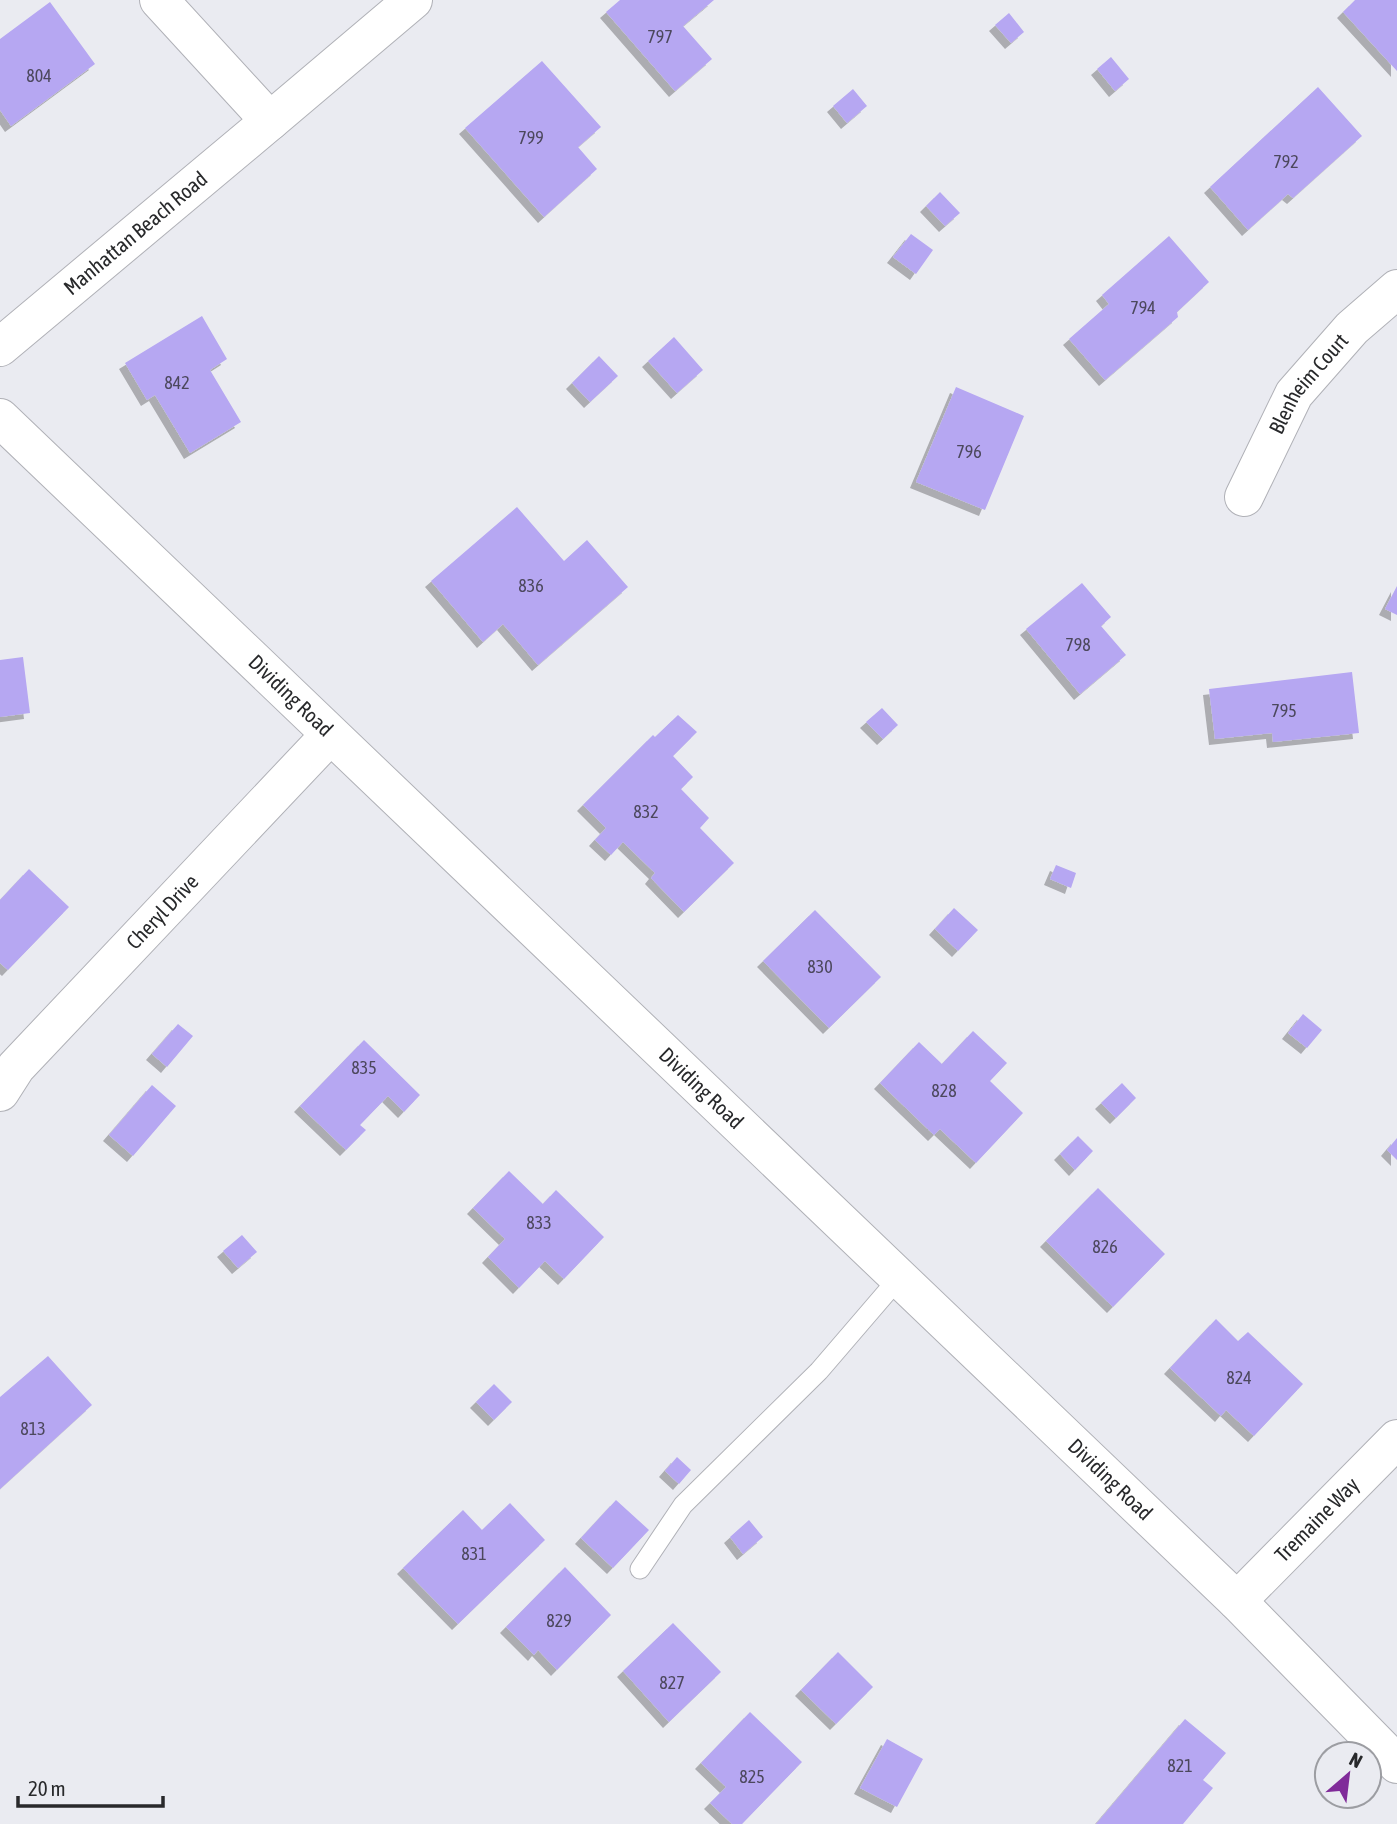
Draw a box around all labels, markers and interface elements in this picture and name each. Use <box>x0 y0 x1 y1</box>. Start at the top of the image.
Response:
house number: 797 <box>647 26 673 47</box>
house number: 804 <box>26 65 52 86</box>
house number: 799 <box>518 127 544 148</box>
house number: 792 <box>1273 151 1299 172</box>
street label: Manhattan Beach Road <box>59 166 211 299</box>
house number: 794 <box>1130 297 1156 318</box>
street label: Blenheim Court <box>1263 328 1353 438</box>
house number: 842 <box>164 372 190 393</box>
house number: 796 <box>956 441 982 462</box>
house number: 836 <box>518 575 544 596</box>
house number: 798 <box>1065 634 1091 655</box>
street label: Dividing Road <box>244 649 338 741</box>
house number: 795 <box>1271 700 1297 721</box>
house number: 832 <box>633 801 659 822</box>
street label: Cheryl Drive <box>121 869 203 953</box>
house number: 830 <box>807 956 833 977</box>
street label: Dividing Road <box>655 1042 749 1133</box>
house number: 835 <box>351 1057 377 1078</box>
house number: 828 <box>931 1080 957 1101</box>
house number: 833 <box>526 1212 552 1233</box>
house number: 826 <box>1092 1236 1118 1257</box>
house number: 824 <box>1226 1367 1252 1388</box>
house number: 813 <box>20 1418 46 1439</box>
street label: Dividing Road <box>1064 1433 1158 1525</box>
street label: Tremaine Way <box>1270 1472 1364 1566</box>
house number: 831 <box>461 1543 487 1564</box>
house number: 829 <box>546 1610 572 1631</box>
house number: 827 <box>659 1672 685 1693</box>
north arrow <box>1313 1740 1383 1810</box>
text: N <box>1346 1748 1366 1772</box>
house number: 821 <box>1167 1755 1193 1776</box>
scale bar <box>18 1764 163 1808</box>
house number: 825 <box>739 1766 765 1787</box>
text: 20 m <box>28 1776 66 1800</box>

